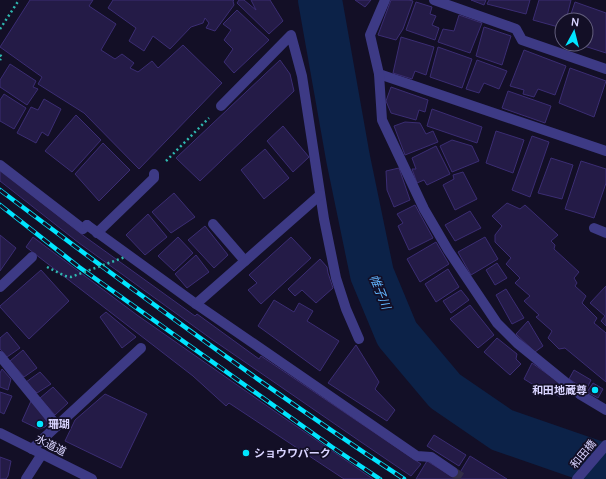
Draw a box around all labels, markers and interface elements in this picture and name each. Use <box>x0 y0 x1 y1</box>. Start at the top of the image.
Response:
north arrow <box>554 12 594 52</box>
text: N <box>570 14 580 30</box>
water label: 帷子川 <box>366 272 396 314</box>
place label: 和田地蔵尊 <box>532 382 587 397</box>
marker: 和田地蔵尊 <box>590 385 600 395</box>
place label: 珊瑚 <box>48 416 70 431</box>
marker: 珊瑚 <box>35 419 45 429</box>
street label: 水道道 <box>33 430 69 459</box>
street label: 和田橋 <box>566 436 599 471</box>
place label: ショウワパーク <box>254 445 331 460</box>
marker: ショウワパーク <box>241 448 251 458</box>

